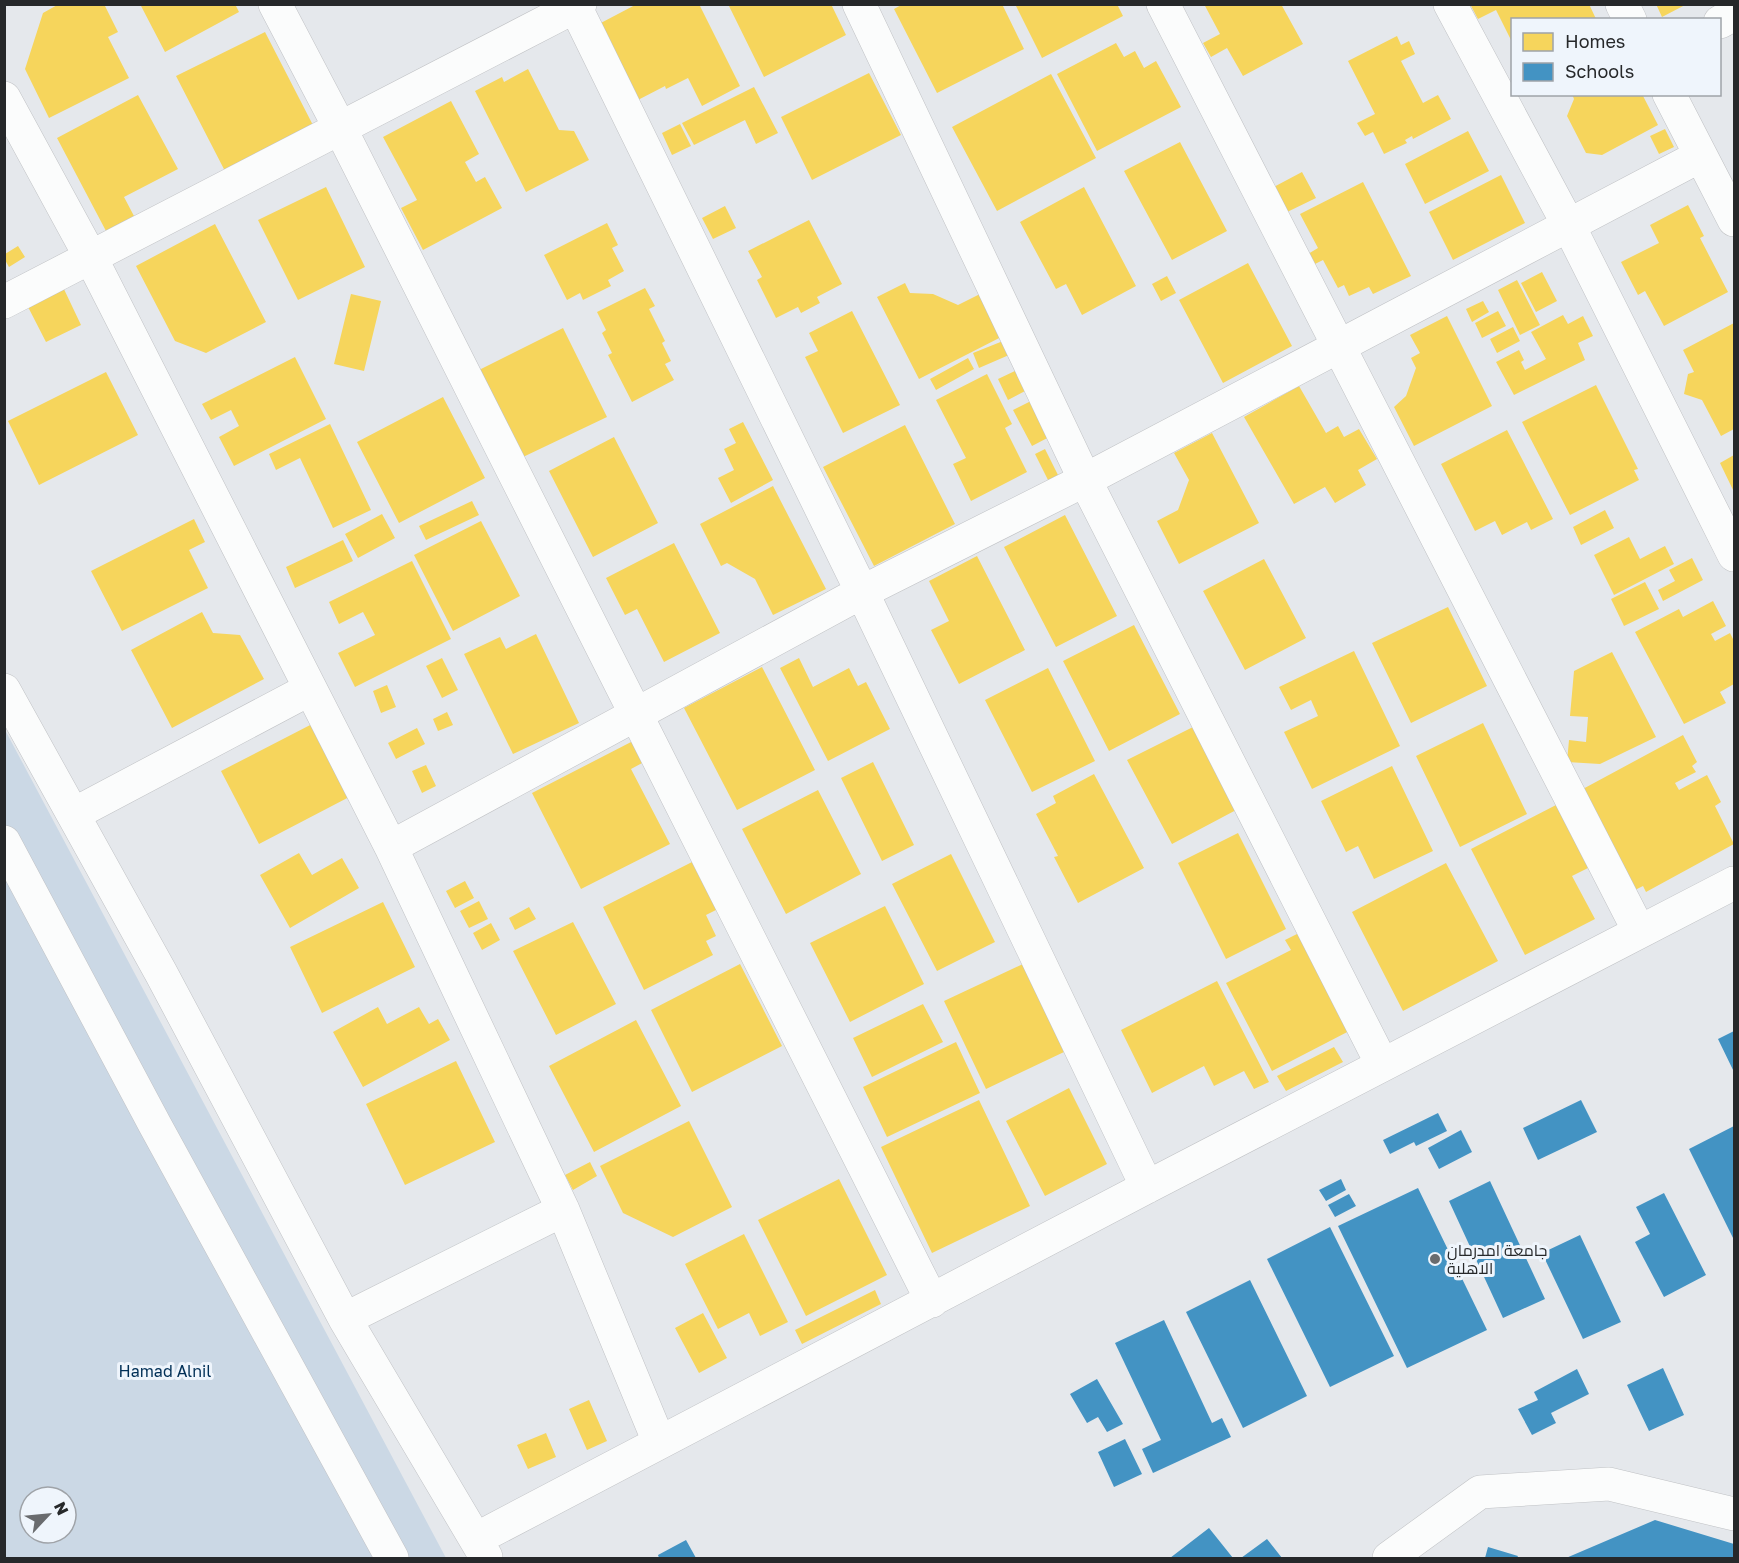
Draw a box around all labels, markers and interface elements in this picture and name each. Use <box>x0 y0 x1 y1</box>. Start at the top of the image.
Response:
legend <box>1511 18 1721 96</box>
text: Homes <box>1565 30 1625 52</box>
text: Schools <box>1565 60 1634 82</box>
place label: جامعة امدرمان الاهلية <box>1447 1240 1547 1278</box>
marker: جامعة امدرمان الاهلية <box>1428 1252 1442 1266</box>
park label: Hamad Alnil <box>118 1361 212 1381</box>
north arrow <box>18 1485 78 1545</box>
text: N <box>50 1499 73 1518</box>

